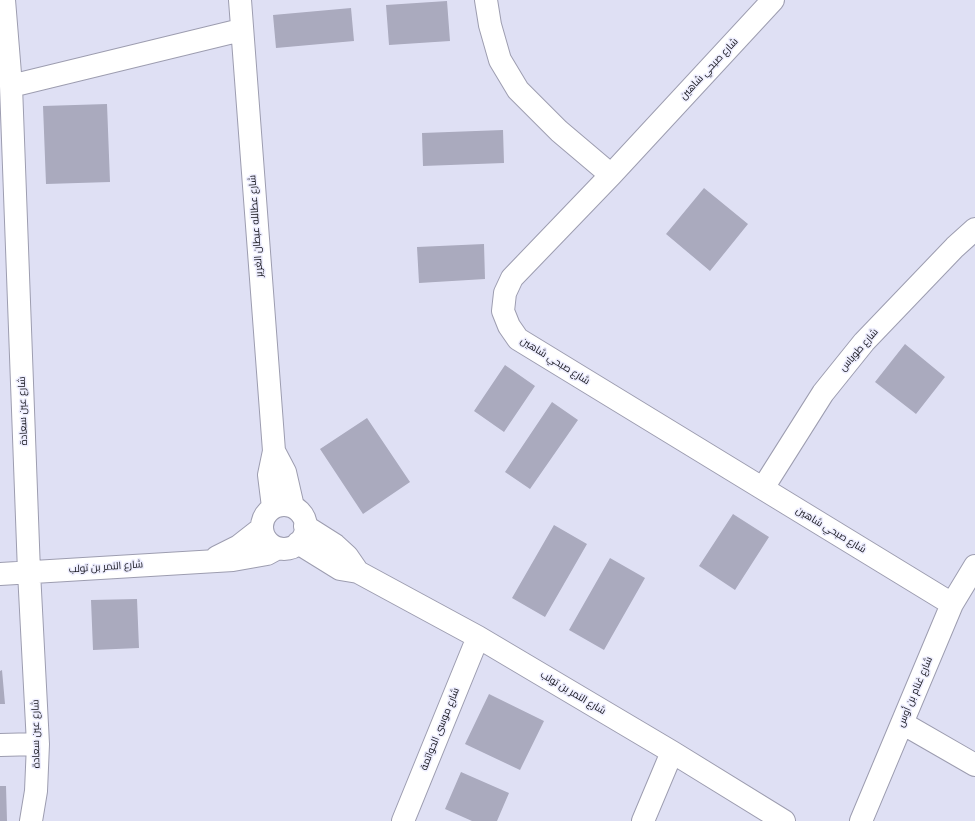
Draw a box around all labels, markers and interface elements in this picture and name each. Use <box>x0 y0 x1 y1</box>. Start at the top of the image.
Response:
street label: شارع صبحي شاهين <box>677 36 741 102</box>
street label: شارع عطالله عبطان الغرير <box>246 174 266 278</box>
street label: شارع طوباس <box>837 326 881 374</box>
street label: شارع صبحي شاهين <box>518 335 592 387</box>
street label: شارع عين سعادة <box>16 376 30 446</box>
street label: شارع صبحي شاهين <box>794 504 868 556</box>
street label: شارع النمر بن تولب <box>68 558 144 576</box>
street label: شارع غنام بن أوس <box>895 655 935 729</box>
street label: شارع النمر بن تولب <box>538 669 608 717</box>
street label: شارع موسى الحواتمة <box>418 686 462 772</box>
street label: شارع عين سعادة <box>29 700 43 768</box>

